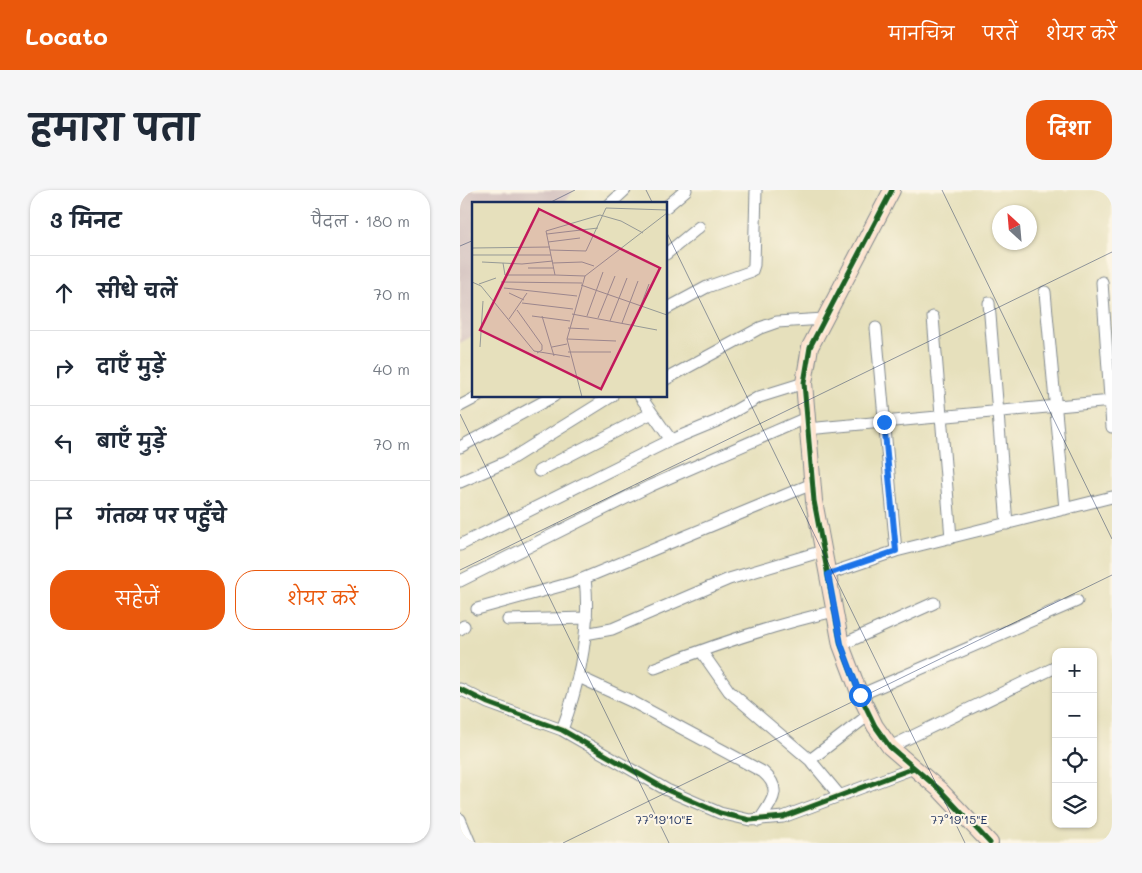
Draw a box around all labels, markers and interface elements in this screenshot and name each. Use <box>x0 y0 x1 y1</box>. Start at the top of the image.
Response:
text: Locato <box>25 20 108 51</box>
text: मानचित्र <box>888 21 954 45</box>
text: परतें <box>982 21 1018 45</box>
text: शेयर करें <box>1046 21 1117 45</box>
button: दिशा <box>1026 100 1112 160</box>
text: हमारा पता <box>30 103 198 149</box>
inset map <box>472 202 668 398</box>
north arrow <box>992 205 1037 250</box>
text: 3 मिनट <box>50 206 121 233</box>
text: पैदल · 180 m <box>311 210 410 231</box>
text: सीधे चलें <box>97 278 177 303</box>
icon: ahead <box>50 279 78 307</box>
text: 70 m <box>373 283 410 304</box>
text: दाएँ मुड़ें <box>97 353 165 378</box>
icon: right <box>50 354 78 382</box>
text: 40 m <box>373 358 410 379</box>
route end <box>873 411 896 434</box>
text: बाएँ मुड़ें <box>97 428 166 453</box>
icon: left <box>50 429 78 457</box>
text: 70 m <box>373 433 410 454</box>
text: गंतव्य पर पहुँचे <box>97 503 226 528</box>
icon: arrive <box>50 504 78 532</box>
button: सहेजें <box>50 570 225 630</box>
button: शेयर करें <box>235 570 410 630</box>
map controls <box>1052 648 1097 828</box>
button: + <box>1052 648 1097 693</box>
route start <box>849 684 872 707</box>
button: − <box>1052 693 1097 738</box>
button: locate <box>1052 738 1097 783</box>
button: layers <box>1052 783 1097 828</box>
text: 77°19'10"E <box>636 811 693 827</box>
text: 77°19'15"E <box>931 811 987 827</box>

